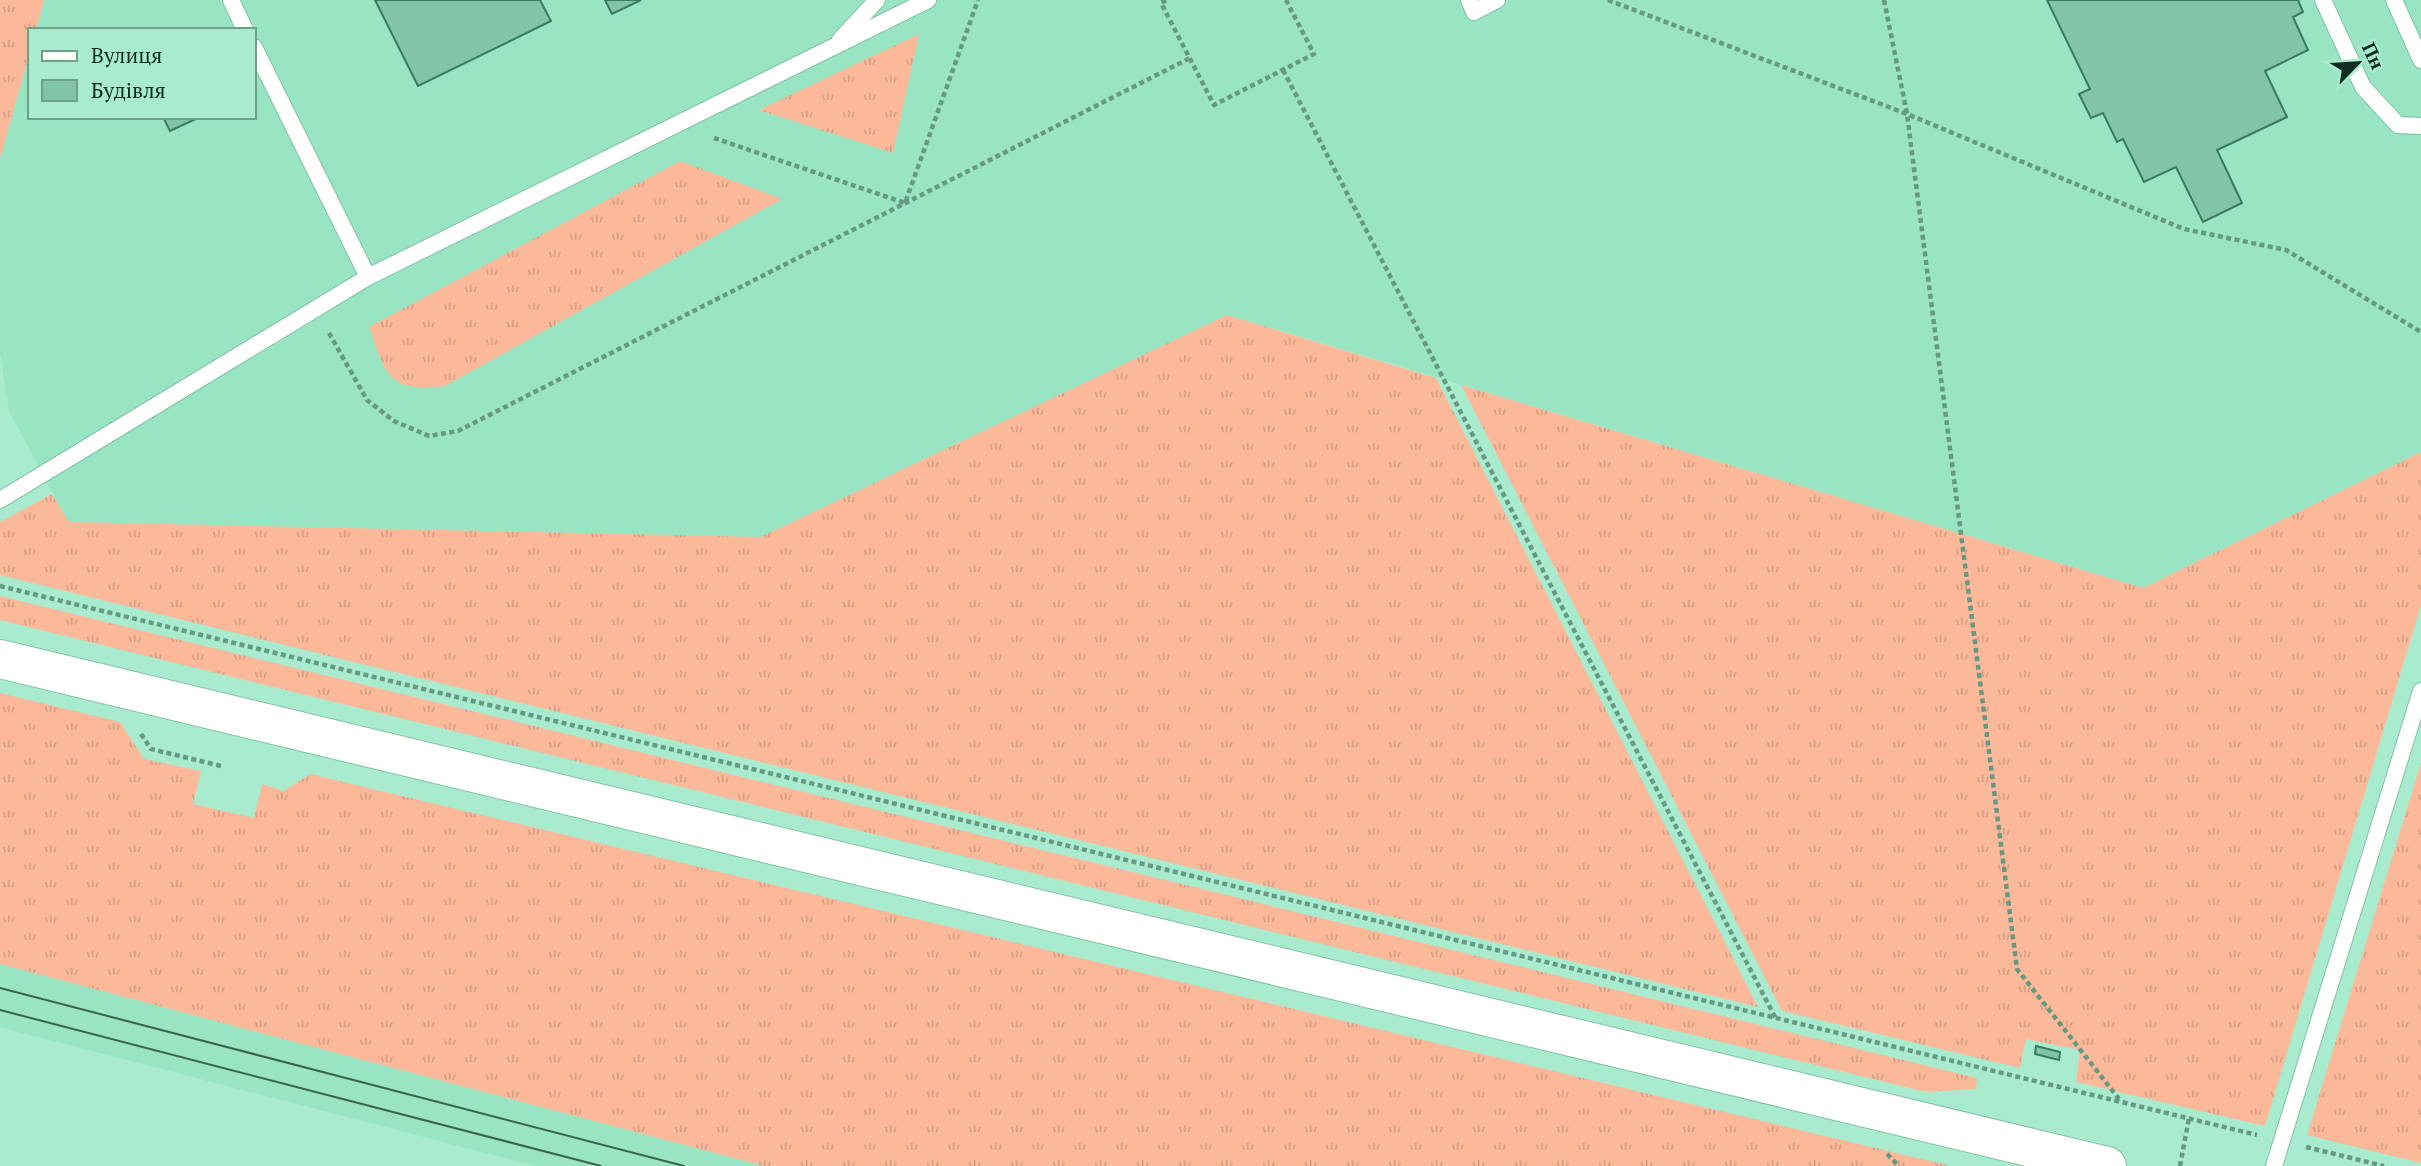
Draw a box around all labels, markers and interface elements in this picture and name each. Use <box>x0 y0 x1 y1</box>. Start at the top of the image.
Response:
legend <box>28 28 256 119</box>
north arrow <box>2323 28 2393 98</box>
text: Пн <box>2357 38 2391 73</box>
text: Вулиця <box>91 41 162 69</box>
text: Будівля <box>91 76 166 104</box>

